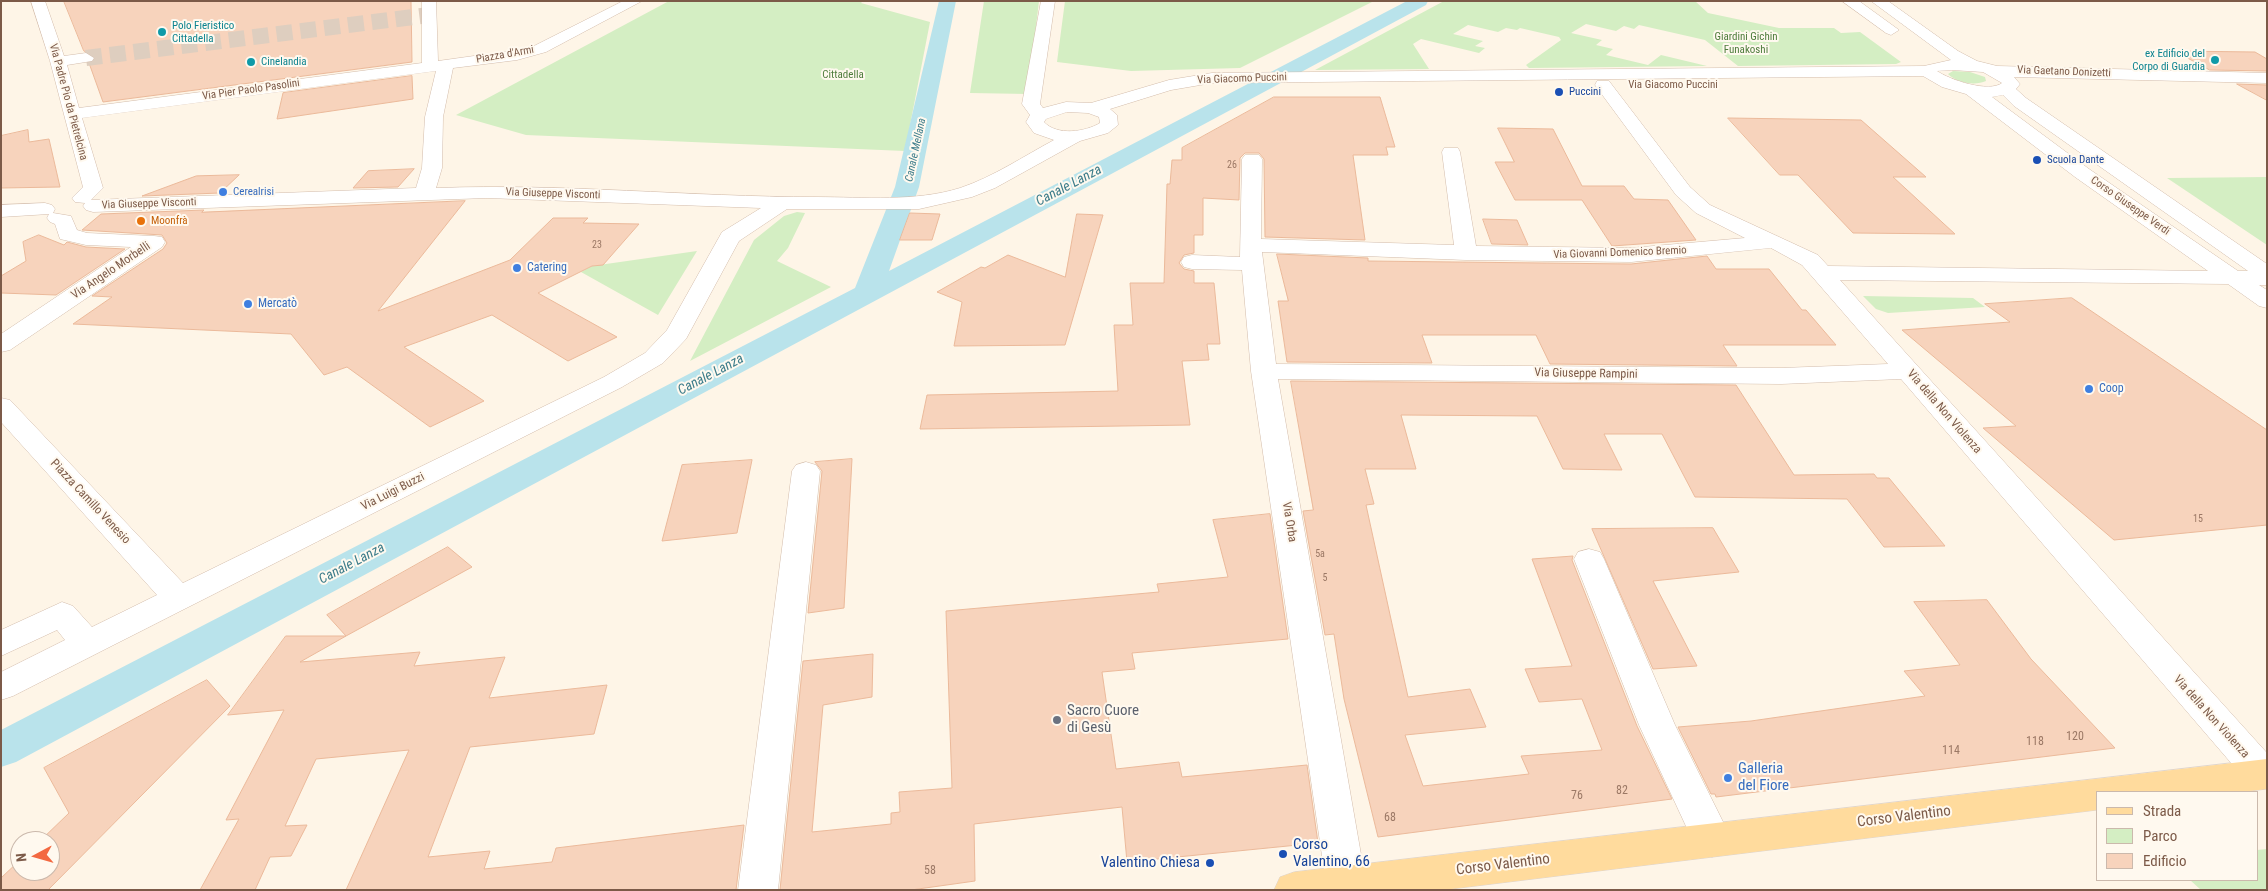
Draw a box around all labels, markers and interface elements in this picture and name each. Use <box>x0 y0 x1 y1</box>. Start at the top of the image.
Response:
place label: Polo Fieristico Cittadella <box>172 19 234 45</box>
marker: Polo Fieristico Cittadella <box>156 26 168 38</box>
park label: Giardini Gichin Funakoshi <box>1714 30 1778 56</box>
street label: Via Padre Pio da Pietrelcina <box>46 42 90 162</box>
street label: Piazza d'Armi <box>475 43 535 67</box>
place label: ex Edificio del Corpo di Guardia <box>2132 47 2205 73</box>
marker: ex Edificio del Corpo di Guardia <box>2209 54 2221 66</box>
place label: Cinelandia <box>261 55 307 69</box>
marker: Cinelandia <box>245 56 257 68</box>
street label: Via Gaetano Donizetti <box>2017 64 2111 80</box>
park label: Cittadella <box>822 68 864 82</box>
street label: Via Giacomo Puccini <box>1197 71 1287 87</box>
street label: Via Pier Paolo Pasolini <box>201 77 301 103</box>
street label: Via Giacomo Puccini <box>1628 78 1718 92</box>
place label: Puccini <box>1569 85 1601 99</box>
marker: Puccini <box>1553 86 1565 98</box>
water label: Canale Mellana <box>903 117 929 183</box>
place label: Scuola Dante <box>2047 153 2104 167</box>
marker: Scuola Dante <box>2031 154 2043 166</box>
house number: 26 <box>1227 159 1237 171</box>
water label: Canale Lanza <box>1033 162 1105 210</box>
street label: Corso Giuseppe Verdi <box>2088 174 2172 238</box>
place label: Cerealrisi <box>233 185 274 199</box>
marker: Cerealrisi <box>217 186 229 198</box>
street label: Via Giuseppe Visconti <box>505 186 601 202</box>
street label: Via Giuseppe Visconti <box>101 196 197 212</box>
place label: Moonfrà <box>151 214 188 228</box>
marker: Moonfrà <box>135 215 147 227</box>
street label: Via Angelo Morbelli <box>69 239 153 303</box>
house number: 23 <box>592 239 602 251</box>
street label: Via Giovanni Domenico Bremio <box>1553 244 1687 262</box>
place label: Catering <box>527 261 567 275</box>
marker: Catering <box>511 262 523 274</box>
place label: Mercatò <box>258 297 297 311</box>
marker: Mercatò <box>242 298 254 310</box>
water label: Canale Lanza <box>675 351 747 399</box>
street label: Via Giuseppe Rampini <box>1534 366 1638 382</box>
street label: Via della Non Violenza <box>1904 367 1984 457</box>
place label: Coop <box>2099 382 2124 396</box>
marker: Coop <box>2083 383 2095 395</box>
street label: Piazza Camillo Venesio <box>47 457 133 547</box>
street label: Via Luigi Buzzi <box>359 470 427 514</box>
street label: Via Orba <box>1279 501 1299 543</box>
house number: 15 <box>2193 513 2203 525</box>
water label: Canale Lanza <box>316 540 388 588</box>
house number: 5a <box>1315 548 1325 560</box>
house number: 5 <box>1323 572 1327 584</box>
street label: Via della Non Violenza <box>2170 673 2252 761</box>
place label: Sacro Cuore di Gesù <box>1067 702 1139 737</box>
marker: Sacro Cuore di Gesù <box>1051 714 1063 726</box>
house number: 120 <box>2066 730 2084 744</box>
house number: 118 <box>2026 735 2044 749</box>
house number: 114 <box>1942 744 1960 758</box>
place label: Galleria del Fiore <box>1738 760 1789 795</box>
marker: Galleria del Fiore <box>1722 772 1734 784</box>
house number: 82 <box>1616 784 1628 798</box>
house number: 76 <box>1571 789 1583 803</box>
legend <box>2096 791 2258 881</box>
street label: Corso Valentino <box>1856 802 1952 832</box>
text: Strada <box>2143 802 2181 820</box>
house number: 68 <box>1384 811 1396 825</box>
text: Parco <box>2143 827 2177 845</box>
north arrow <box>10 831 60 881</box>
place label: Corso Valentino, 66 <box>1293 836 1370 871</box>
marker: Corso Valentino, 66 <box>1277 848 1289 860</box>
street label: Corso Valentino <box>1455 850 1551 880</box>
text: N <box>13 852 29 863</box>
text: Edificio <box>2143 852 2186 870</box>
place label: Valentino Chiesa <box>1101 854 1200 872</box>
marker: Valentino Chiesa <box>1204 857 1216 869</box>
house number: 58 <box>924 864 936 878</box>

